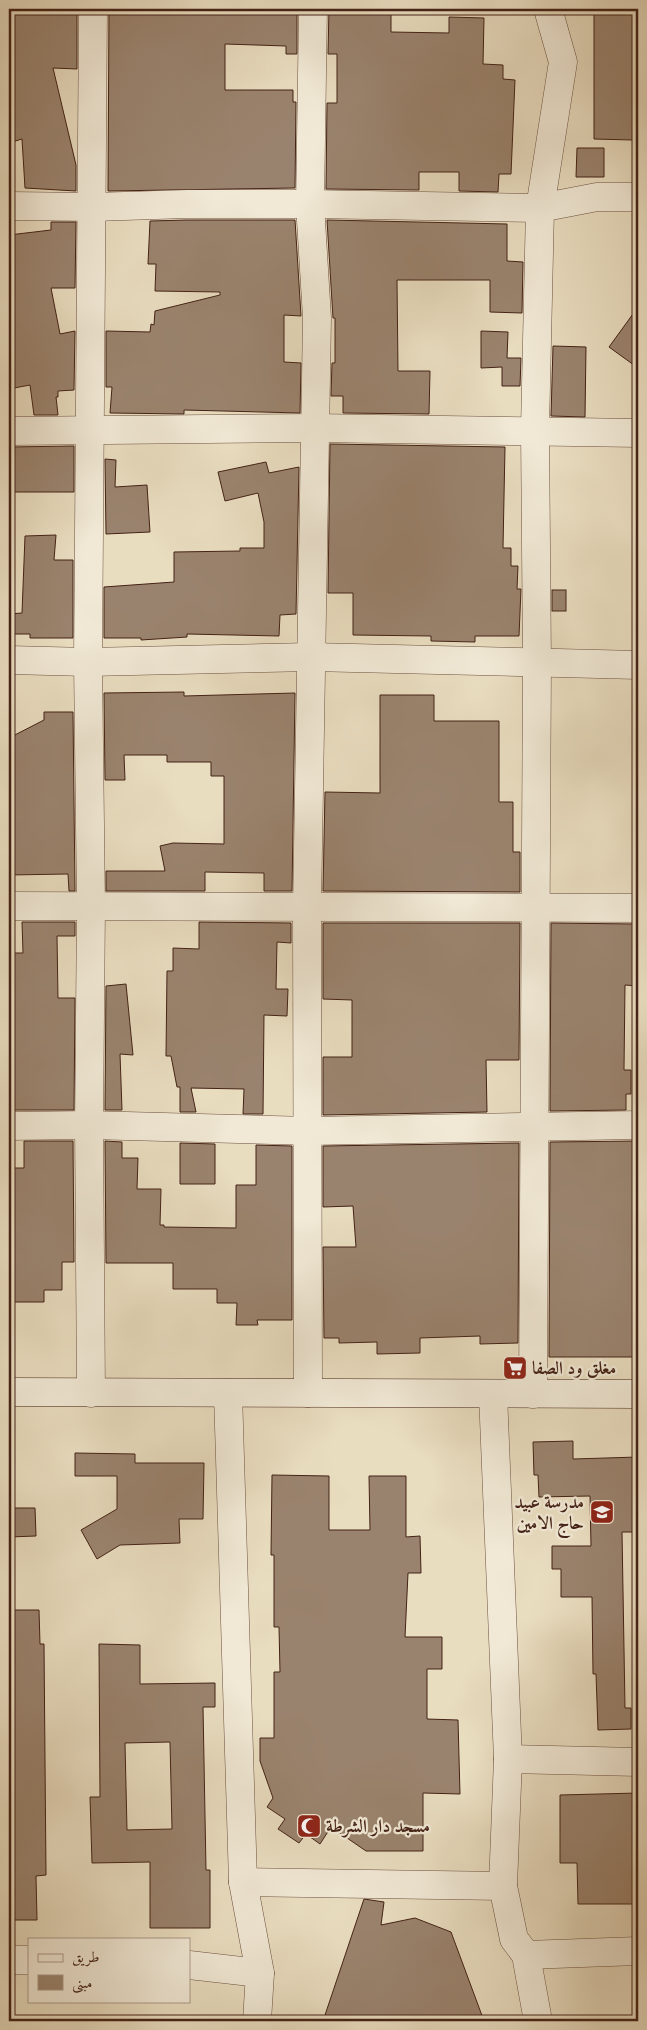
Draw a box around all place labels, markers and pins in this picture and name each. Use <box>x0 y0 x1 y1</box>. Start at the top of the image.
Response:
supermarket icon: مغلق ود الصفا <box>502 1355 528 1381</box>
place label: مغلق ود الصفا <box>532 1356 616 1379</box>
place label: مدرسة عبيد حاج الامين <box>514 1490 584 1539</box>
school or university icon: مدرسة عبيد حاج الامين <box>589 1499 615 1525</box>
mosque icon: مسجد دار الشرطة <box>296 1813 322 1839</box>
place label: مسجد دار الشرطة <box>326 1814 430 1838</box>

